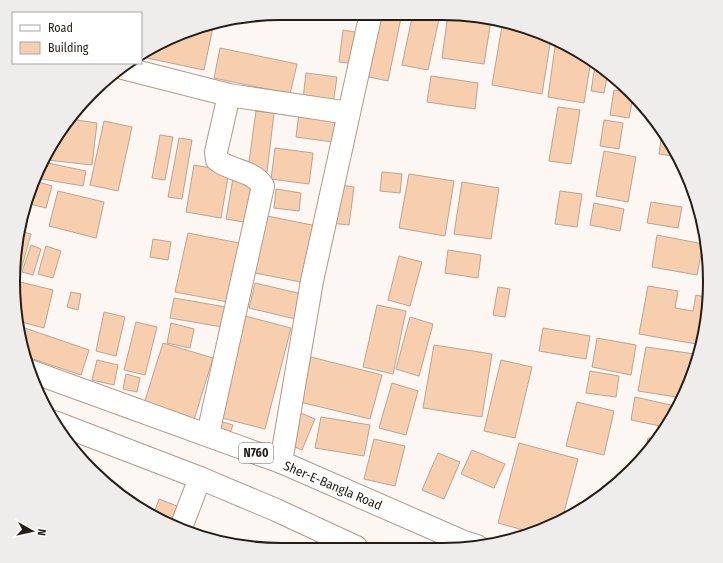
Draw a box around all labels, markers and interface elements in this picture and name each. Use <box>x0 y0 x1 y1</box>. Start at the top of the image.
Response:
legend <box>12 12 142 64</box>
text: Road <box>48 21 73 35</box>
text: Building <box>48 41 89 55</box>
road number: N760 <box>239 443 273 463</box>
street label: Sher-E-Bangla Road <box>281 458 384 513</box>
north arrow <box>12 511 52 551</box>
text: N <box>35 528 48 536</box>

